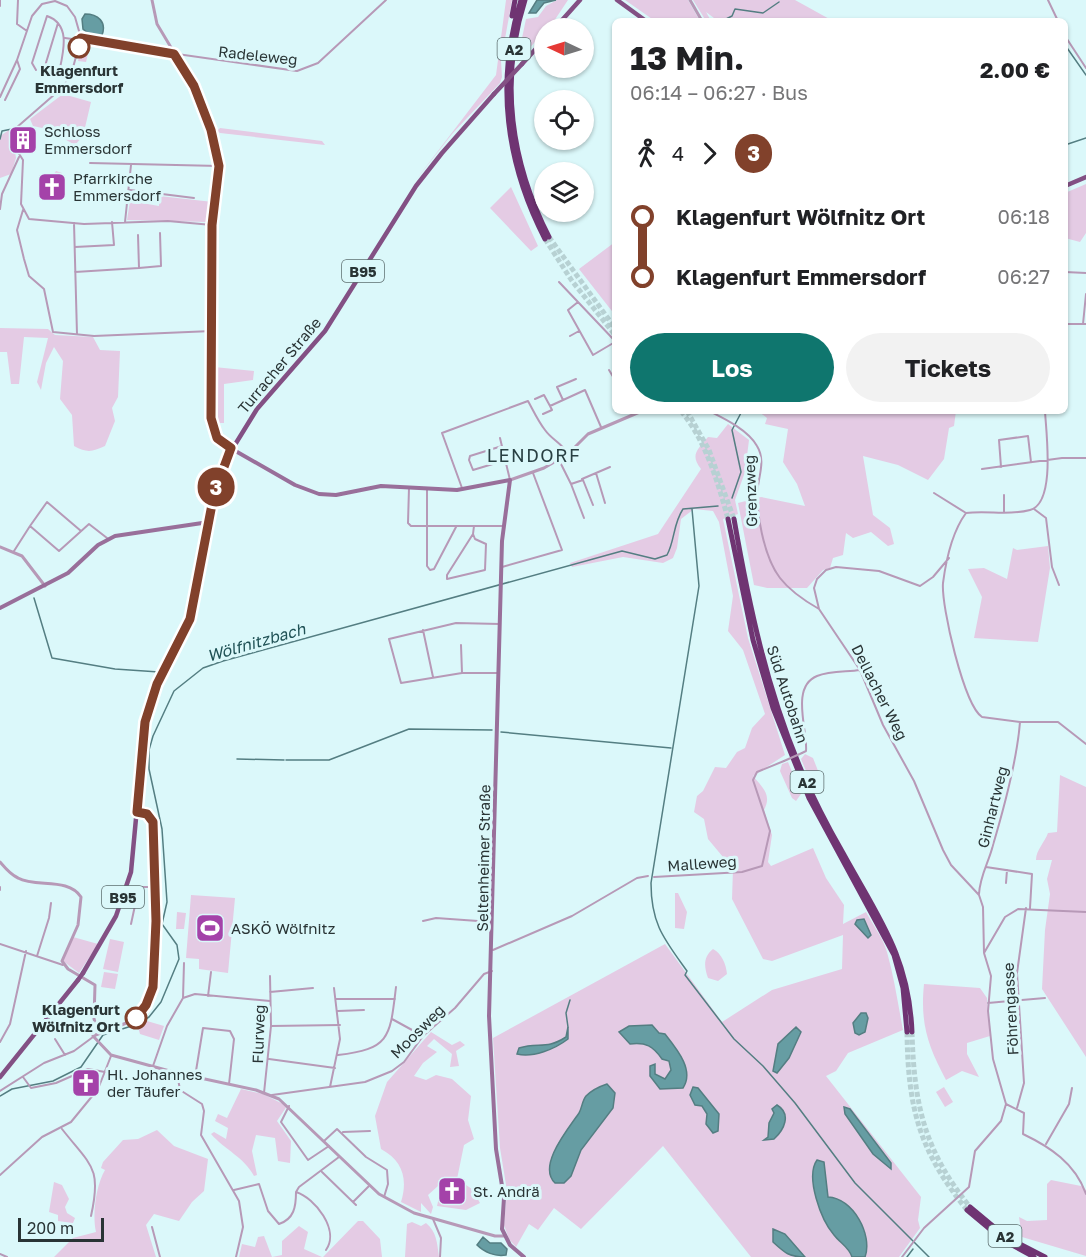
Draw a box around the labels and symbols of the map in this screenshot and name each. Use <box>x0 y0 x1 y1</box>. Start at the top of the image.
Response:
north arrow <box>534 18 594 78</box>
marker: Klagenfurt Emmersdorf <box>68 36 90 58</box>
road number: A2 <box>498 38 530 60</box>
street label: Radeleweg <box>217 42 299 68</box>
place label: Klagenfurt Emmersdorf <box>35 61 124 96</box>
place label: Schloss Emmersdorf <box>44 122 133 157</box>
building icon: Schloss Emmersdorf <box>7 124 39 156</box>
place label: Pfarrkirche Emmersdorf <box>73 169 162 204</box>
church icon: Pfarrkirche Emmersdorf <box>36 171 68 203</box>
road number: B95 <box>342 260 384 282</box>
street label: Turracher Straße <box>234 313 325 417</box>
district label: LENDORF <box>487 444 581 466</box>
street label: Grenzweg <box>740 455 760 527</box>
line badge: 3 <box>196 468 236 506</box>
water label: Wölfnitzbach <box>204 618 309 666</box>
street label: Dellacher Weg <box>848 641 912 743</box>
street label: Süd Autobahn <box>764 643 812 745</box>
street label: Ginhartweg <box>973 764 1011 850</box>
road number: A2 <box>790 771 824 793</box>
street label: Seltenheimer Straße <box>473 784 493 932</box>
street label: Malleweg <box>667 852 737 874</box>
road number: B95 <box>102 886 144 908</box>
sports icon: ASKÖ Wölfnitz <box>194 912 226 944</box>
place label: ASKÖ Wölfnitz <box>231 919 336 937</box>
street label: Föhrengasse <box>999 962 1021 1056</box>
place label: Klagenfurt Wölfnitz Ort <box>32 1000 120 1035</box>
street label: Moosweg <box>386 1000 448 1062</box>
street label: Flurweg <box>248 1004 268 1064</box>
marker: Klagenfurt Wölfnitz Ort <box>125 1007 147 1029</box>
place label: Hl. Johannes der Täufer <box>107 1065 202 1100</box>
church icon: Hl. Johannes der Täufer <box>70 1067 102 1099</box>
church icon: St. Andrä <box>436 1175 468 1207</box>
place label: St. Andrä <box>473 1182 540 1200</box>
scale bar <box>18 1215 104 1242</box>
road number: A2 <box>988 1225 1022 1247</box>

